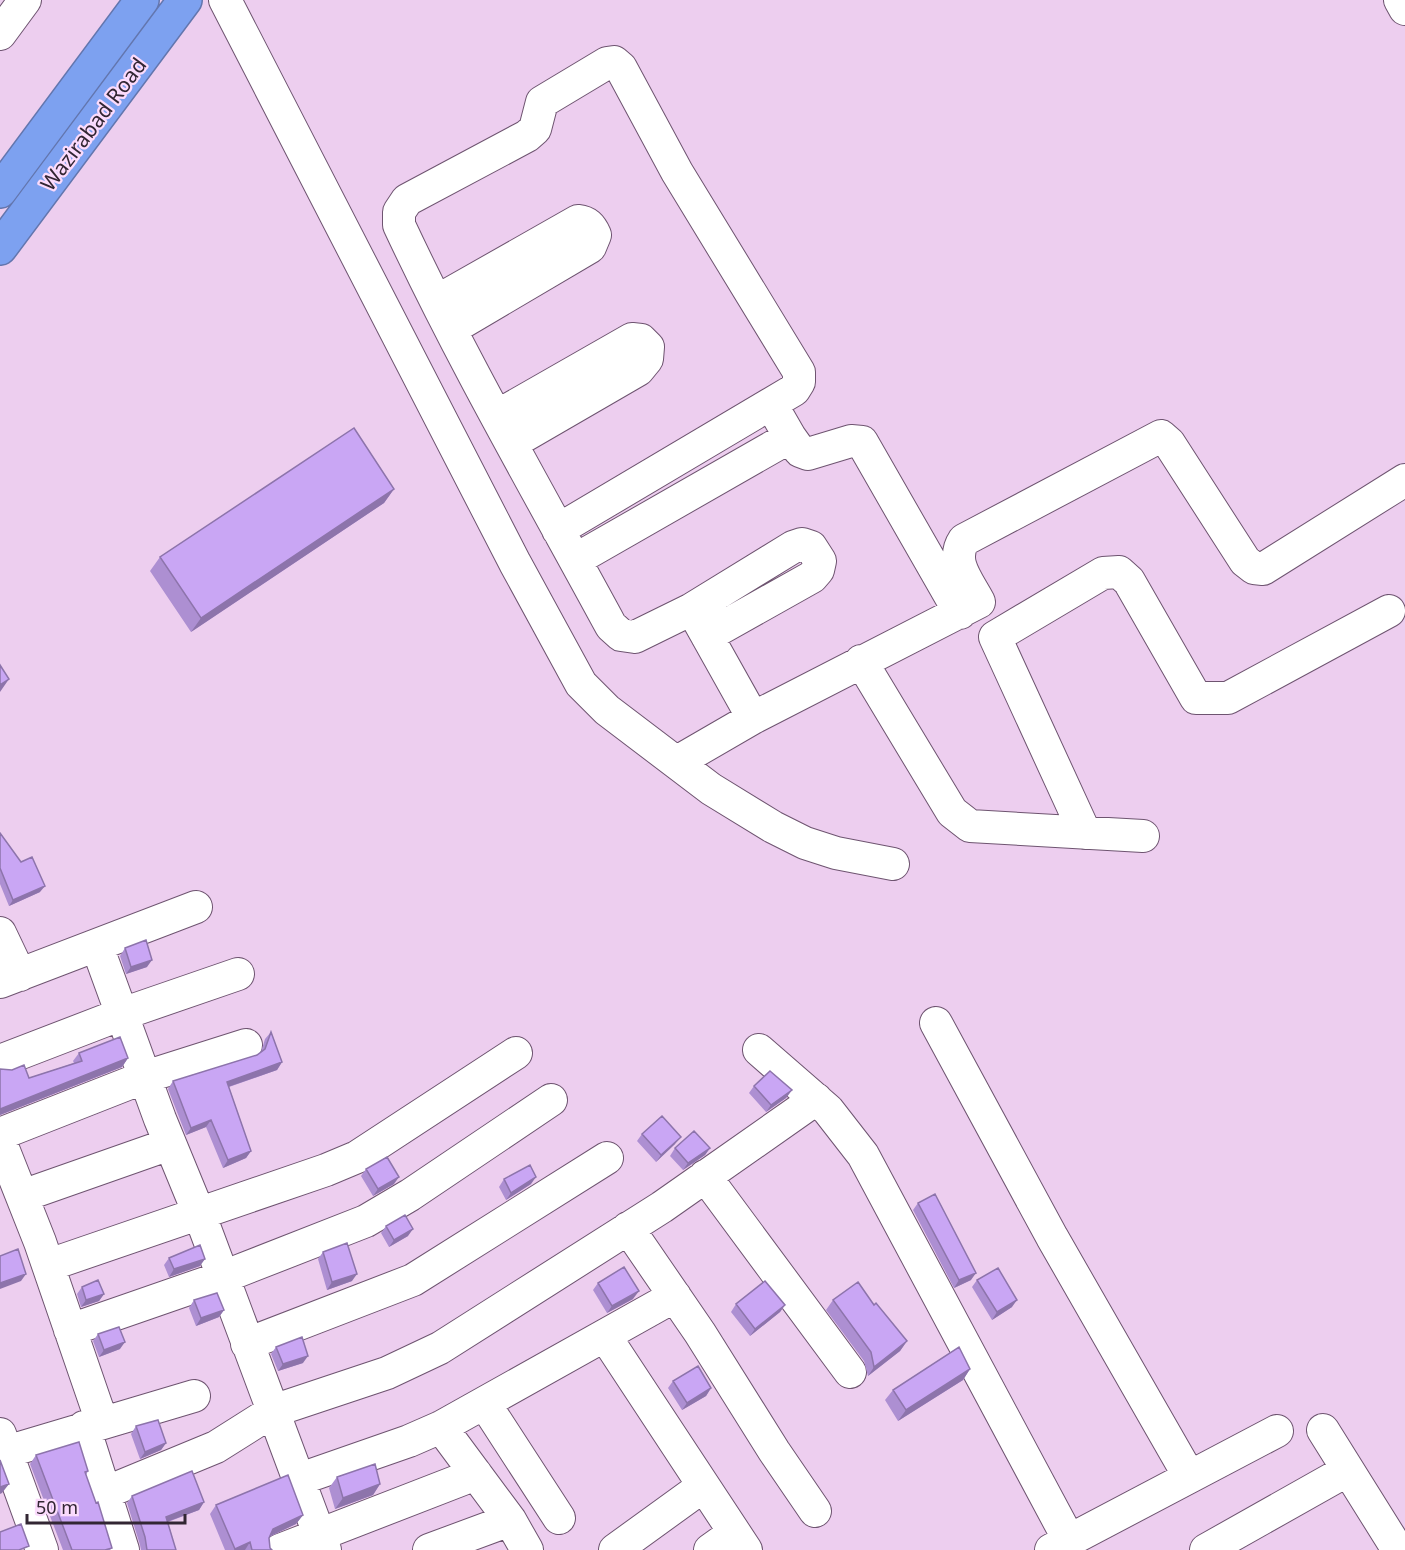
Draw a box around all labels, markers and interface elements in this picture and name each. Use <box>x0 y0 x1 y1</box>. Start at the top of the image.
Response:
street label: Wazirabad Road <box>34 52 152 196</box>
scale bar <box>27 1487 184 1525</box>
text: 50 m <box>36 1495 78 1519</box>

